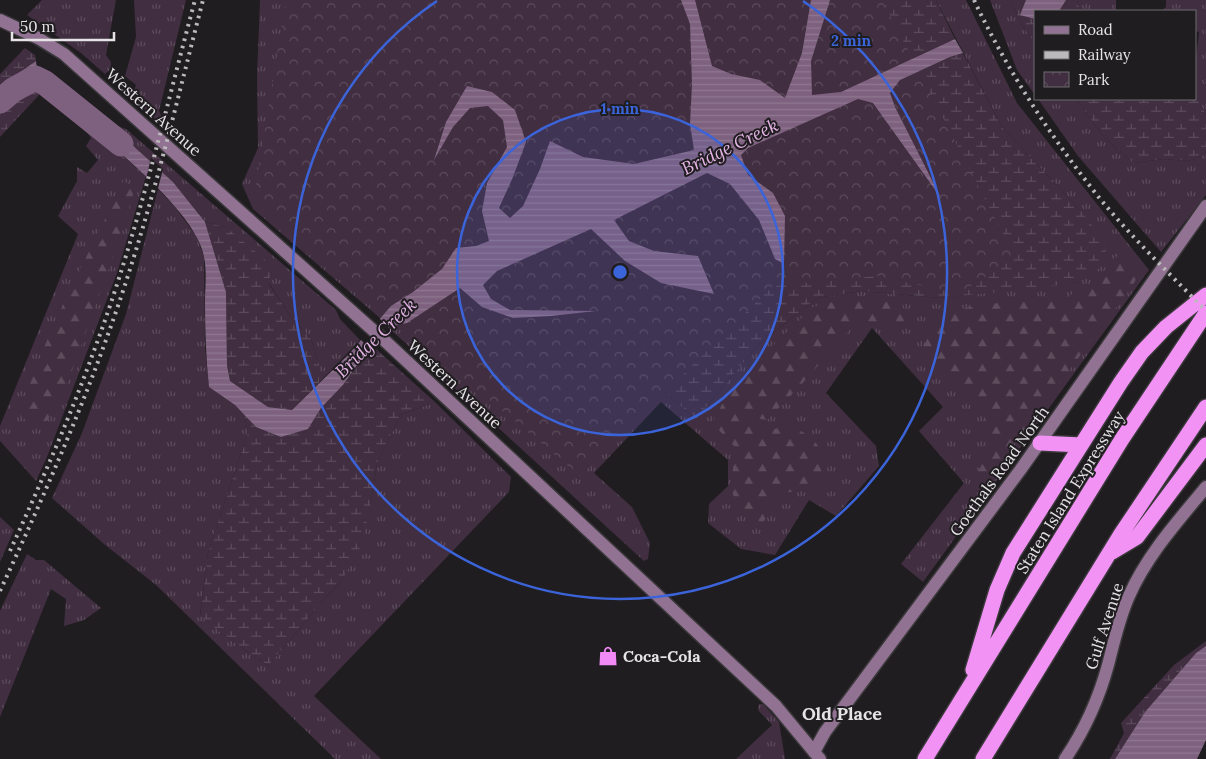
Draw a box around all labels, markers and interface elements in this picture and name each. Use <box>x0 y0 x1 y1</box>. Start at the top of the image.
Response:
scale bar <box>12 10 115 42</box>
legend <box>1034 10 1196 100</box>
text: 50 m <box>20 17 55 36</box>
text: Road <box>1078 20 1113 39</box>
text: 2 min <box>831 31 872 50</box>
text: Railway <box>1078 45 1131 64</box>
street label: Western Avenue <box>102 64 206 160</box>
text: Park <box>1078 70 1109 89</box>
text: 1 min <box>601 99 640 118</box>
water label: Bridge Creek <box>678 113 782 180</box>
centre of rings <box>611 263 629 281</box>
water label: Bridge Creek <box>330 293 421 382</box>
street label: Western Avenue <box>404 335 506 433</box>
street label: Goethals Road North <box>945 402 1053 540</box>
street label: Staten Island Expressway <box>1012 406 1129 577</box>
street label: Gulf Avenue <box>1081 580 1128 672</box>
shop icon: Coca-Cola <box>597 645 619 667</box>
place label: Coca-Cola <box>623 646 701 666</box>
district label: Old Place <box>802 702 882 725</box>

